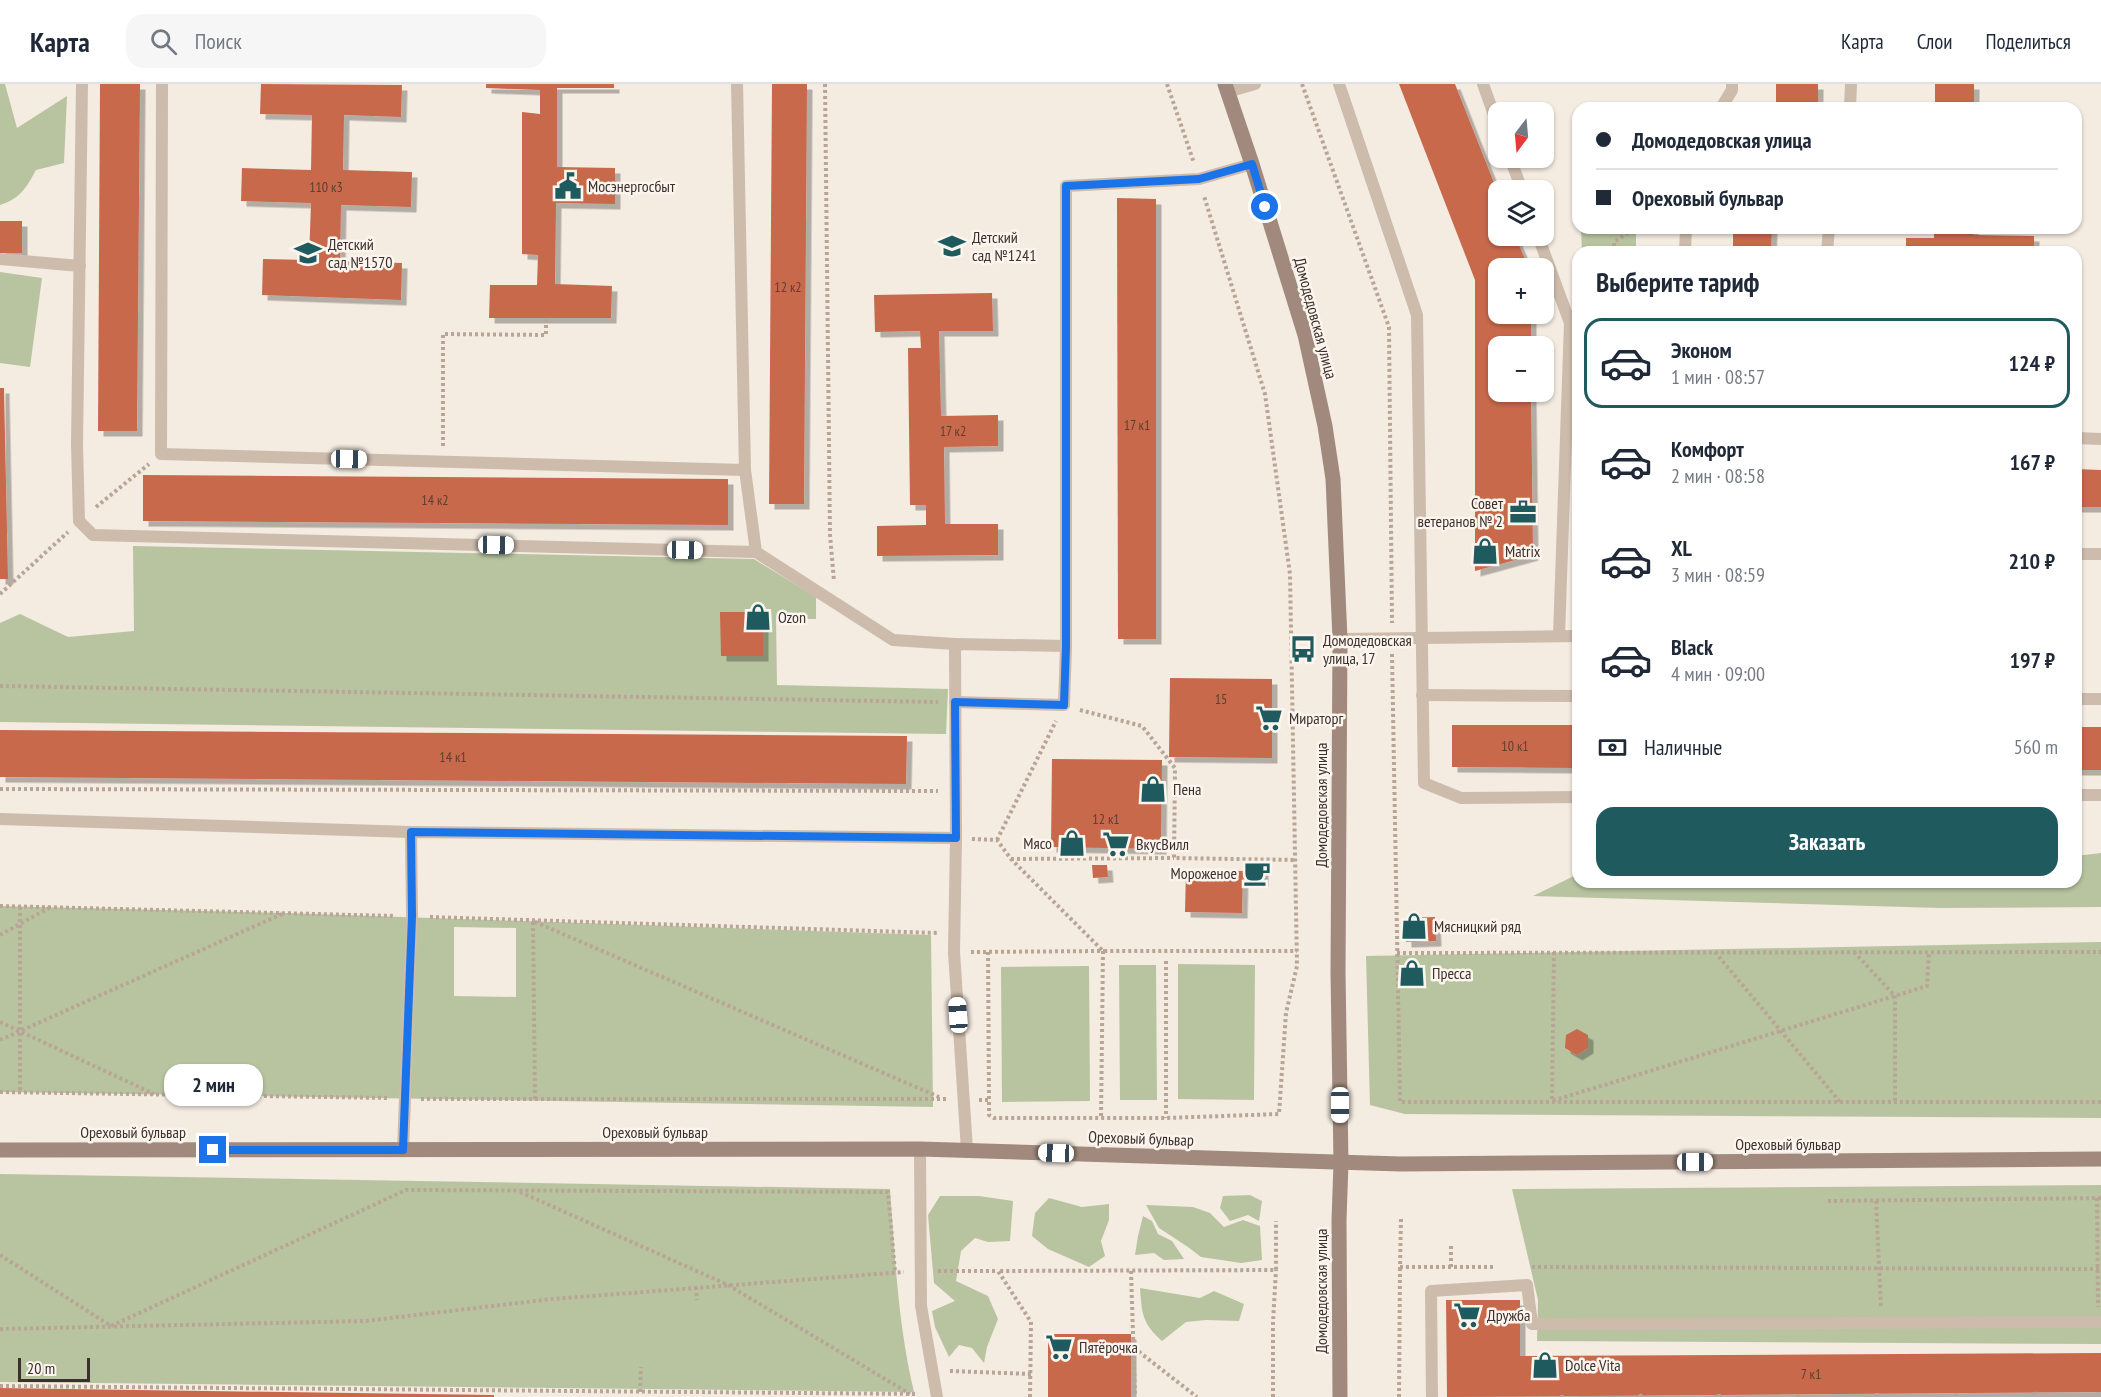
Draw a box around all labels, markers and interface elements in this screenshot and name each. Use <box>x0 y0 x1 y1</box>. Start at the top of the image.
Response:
search box <box>126 14 546 68</box>
text: Карта <box>30 23 90 60</box>
icon: search <box>147 25 180 58</box>
text: Поиск <box>195 27 242 55</box>
text: Карта <box>1841 28 1884 55</box>
text: Слои <box>1917 28 1952 55</box>
text: Поделиться <box>1985 28 2071 55</box>
north arrow <box>1488 102 1554 168</box>
map controls <box>1488 102 1554 402</box>
text: Домодедовская улица <box>1632 126 1812 154</box>
public building icon: Мосэнергосбыт <box>553 171 583 201</box>
place label: Мосэнергосбыт <box>588 176 676 196</box>
house number: 110 к3 <box>309 178 343 196</box>
button: layers <box>1488 180 1554 246</box>
text: Ореховый бульвар <box>1632 184 1784 212</box>
route start <box>1251 193 1278 220</box>
place label: Детский сад №1241 <box>972 227 1037 265</box>
school or university icon: Детский сад №1241 <box>937 231 967 261</box>
place label: Детский сад №1570 <box>328 234 393 272</box>
school or university icon: Детский сад №1570 <box>293 238 323 268</box>
street label: Домодедовская улица <box>1290 255 1342 381</box>
button: + <box>1488 258 1554 324</box>
text: Выберите тариф <box>1596 265 1759 299</box>
house number: 12 к2 <box>774 278 802 296</box>
button: − <box>1488 336 1554 402</box>
icon: car <box>1599 336 1653 390</box>
text: Эконом <box>1671 336 1732 364</box>
text: 124 ₽ <box>2008 349 2055 377</box>
text: 1 мин · 08:57 <box>1671 364 1765 390</box>
house number: 17 к1 <box>1124 416 1150 434</box>
house number: 17 к2 <box>940 422 966 440</box>
icon: car <box>1599 435 1653 489</box>
text: Комфорт <box>1671 435 1744 463</box>
text: 167 ₽ <box>2009 448 2055 476</box>
car <box>331 450 367 468</box>
text: 2 мин · 08:58 <box>1671 463 1765 489</box>
house number: 14 к2 <box>421 491 449 509</box>
place label: Совет ветеранов № 2 <box>1418 493 1504 531</box>
office icon: Совет ветеранов № 2 <box>1508 497 1538 527</box>
icon: car <box>1599 534 1653 588</box>
text: XL <box>1671 534 1692 562</box>
car <box>478 536 514 554</box>
shop icon: Matrix <box>1470 536 1500 566</box>
car <box>667 541 703 559</box>
place label: Matrix <box>1505 541 1541 561</box>
text: 210 ₽ <box>2008 547 2055 575</box>
text: 3 мин · 08:59 <box>1671 562 1765 588</box>
shop icon: Ozon <box>743 602 773 632</box>
place label: Ozon <box>778 607 806 627</box>
place label: Домодедовская улица, 17 <box>1323 630 1412 668</box>
icon: car <box>1599 633 1653 687</box>
text: Black <box>1671 633 1713 661</box>
bus stop icon: Домодедовская улица, 17 <box>1288 634 1318 664</box>
text: 197 ₽ <box>2009 646 2055 674</box>
text: 4 мин · 09:00 <box>1671 661 1765 687</box>
house number: 15 <box>1215 690 1227 708</box>
supermarket icon: Мираторг <box>1254 703 1284 733</box>
place label: Мираторг <box>1289 708 1343 728</box>
icon: cash <box>1596 731 1629 764</box>
text: Наличные <box>1644 733 1722 761</box>
text: 560 m <box>2014 734 2058 760</box>
house number: 10 к1 <box>1501 737 1529 755</box>
street label: Домодедовская улица <box>1311 743 1331 867</box>
house number: 14 к1 <box>439 748 467 766</box>
shop icon: Пена <box>1138 774 1168 804</box>
place label: Пена <box>1173 779 1201 799</box>
button: Заказать <box>1596 807 2058 876</box>
house number: 12 к1 <box>1092 810 1120 828</box>
shop icon: Мясо <box>1057 828 1087 858</box>
supermarket icon: ВкусВилл <box>1101 829 1131 859</box>
place label: Мясо <box>1023 833 1052 853</box>
place label: ВкусВилл <box>1136 834 1189 854</box>
cafe icon: Мороженое <box>1242 858 1272 888</box>
place label: Мороженое <box>1171 863 1237 883</box>
shop icon: Мясницкий ряд <box>1399 911 1429 941</box>
place label: Мясницкий ряд <box>1434 916 1521 936</box>
shop icon: Пресса <box>1397 958 1427 988</box>
place label: Пресса <box>1432 963 1471 983</box>
car <box>948 996 968 1034</box>
callout: 2 мин <box>164 1063 262 1105</box>
text: 2 мин <box>192 1072 235 1098</box>
car <box>1331 1087 1349 1123</box>
street label: Ореховый бульвар <box>80 1122 186 1142</box>
street label: Ореховый бульвар <box>602 1122 708 1142</box>
street label: Ореховый бульвар <box>1088 1126 1194 1150</box>
street label: Ореховый бульвар <box>1735 1134 1841 1154</box>
route end <box>199 1136 226 1163</box>
car <box>1038 1143 1074 1163</box>
car <box>1677 1153 1713 1171</box>
street label: Домодедовская улица <box>1311 1229 1331 1353</box>
supermarket icon: Дружба <box>1452 1300 1482 1330</box>
place label: Дружба <box>1487 1305 1530 1325</box>
supermarket icon: Пятёрочка <box>1044 1332 1074 1362</box>
place label: Пятёрочка <box>1079 1337 1138 1357</box>
shop icon: Dolce Vita <box>1530 1350 1560 1380</box>
scale bar <box>18 1355 90 1382</box>
place label: Dolce Vita <box>1565 1355 1621 1375</box>
text: 20 m <box>27 1358 55 1378</box>
house number: 7 к1 <box>1801 1365 1821 1383</box>

